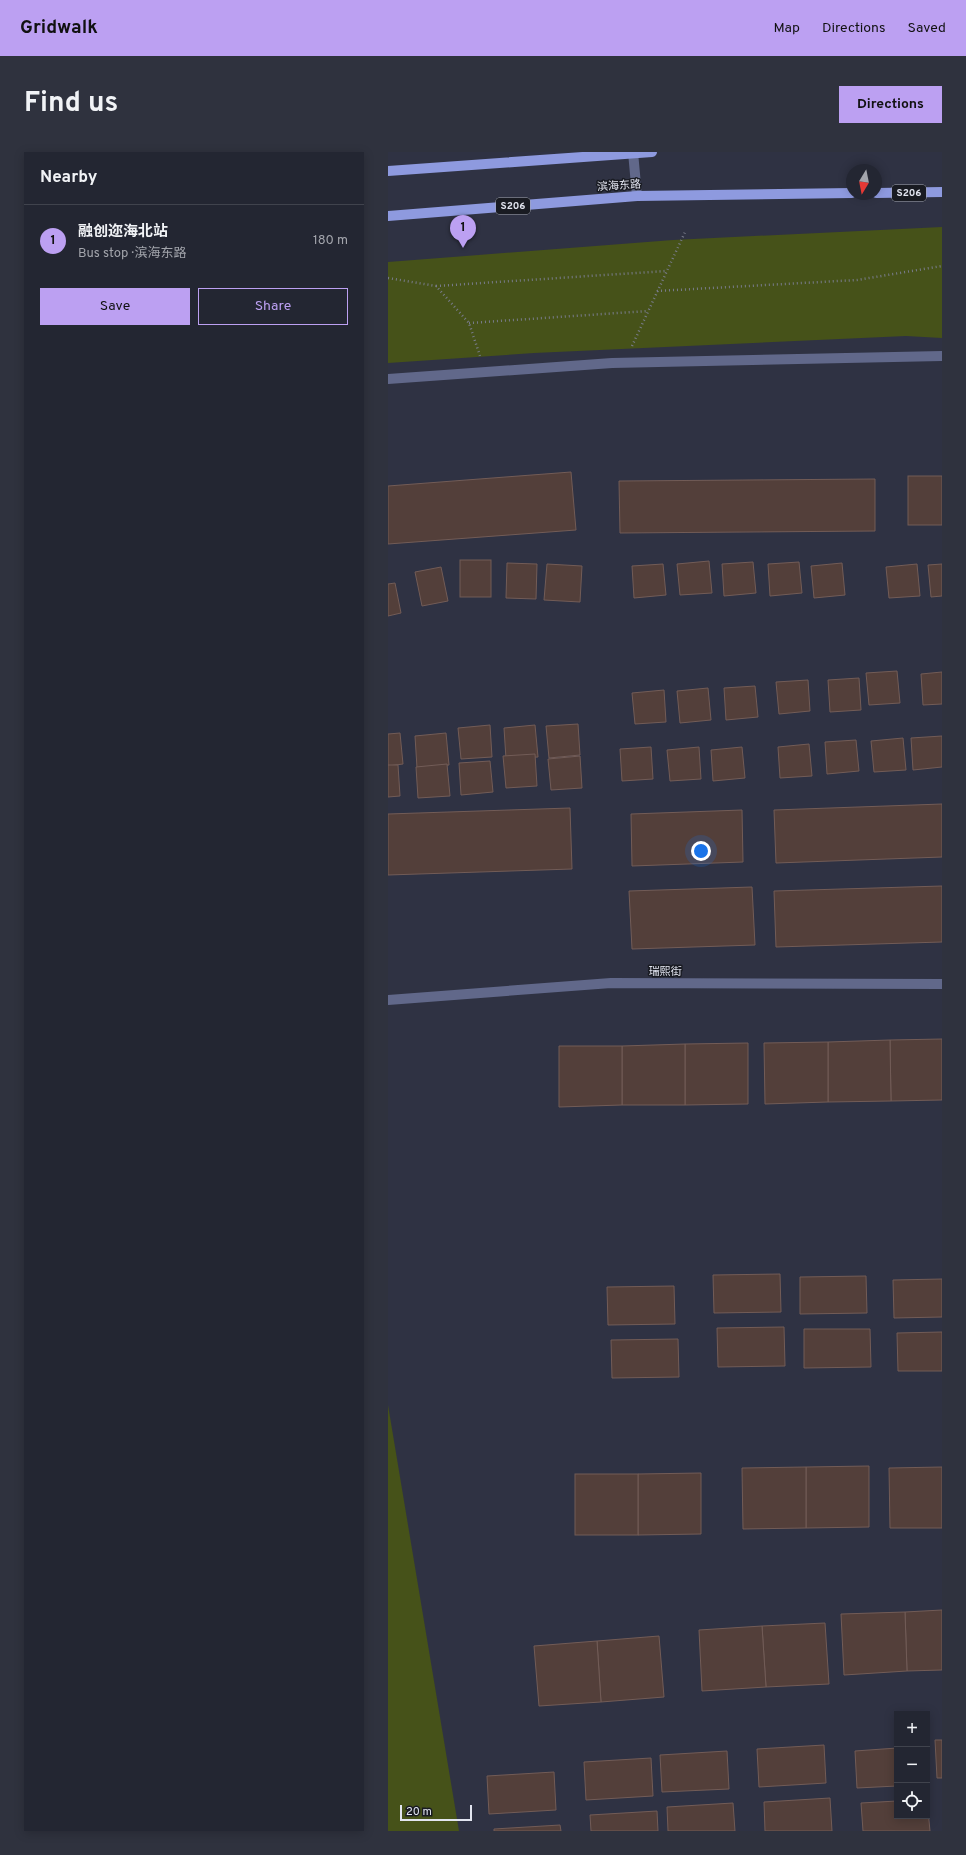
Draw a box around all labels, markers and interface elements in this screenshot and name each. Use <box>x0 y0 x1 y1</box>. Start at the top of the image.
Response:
text: Gridwalk <box>20 16 98 40</box>
text: Map <box>774 20 800 37</box>
text: Directions <box>822 20 886 37</box>
text: Saved <box>908 20 946 37</box>
text: Find us <box>24 86 118 122</box>
button: Directions <box>839 86 942 123</box>
north arrow <box>846 164 882 200</box>
text: Nearby <box>40 167 97 189</box>
street label: 滨海东路 <box>597 177 641 195</box>
road number: S206 <box>892 185 926 201</box>
road number: S206 <box>496 198 530 214</box>
pin: 1 <box>450 215 476 248</box>
text: 融创迩海北站 <box>78 223 168 242</box>
text: 1 <box>50 233 56 249</box>
text: 180 m <box>313 233 348 249</box>
text: Bus stop · 滨海东路 <box>78 246 186 262</box>
button: Save <box>40 288 190 325</box>
button: Share <box>198 288 348 325</box>
your location <box>691 841 711 861</box>
street label: 瑞熙街 <box>649 965 682 979</box>
map controls <box>894 1711 930 1819</box>
button: + <box>894 1711 930 1747</box>
button: − <box>894 1747 930 1783</box>
button: locate <box>894 1783 930 1819</box>
scale bar <box>400 1803 472 1822</box>
text: 20 m <box>406 1805 432 1819</box>

